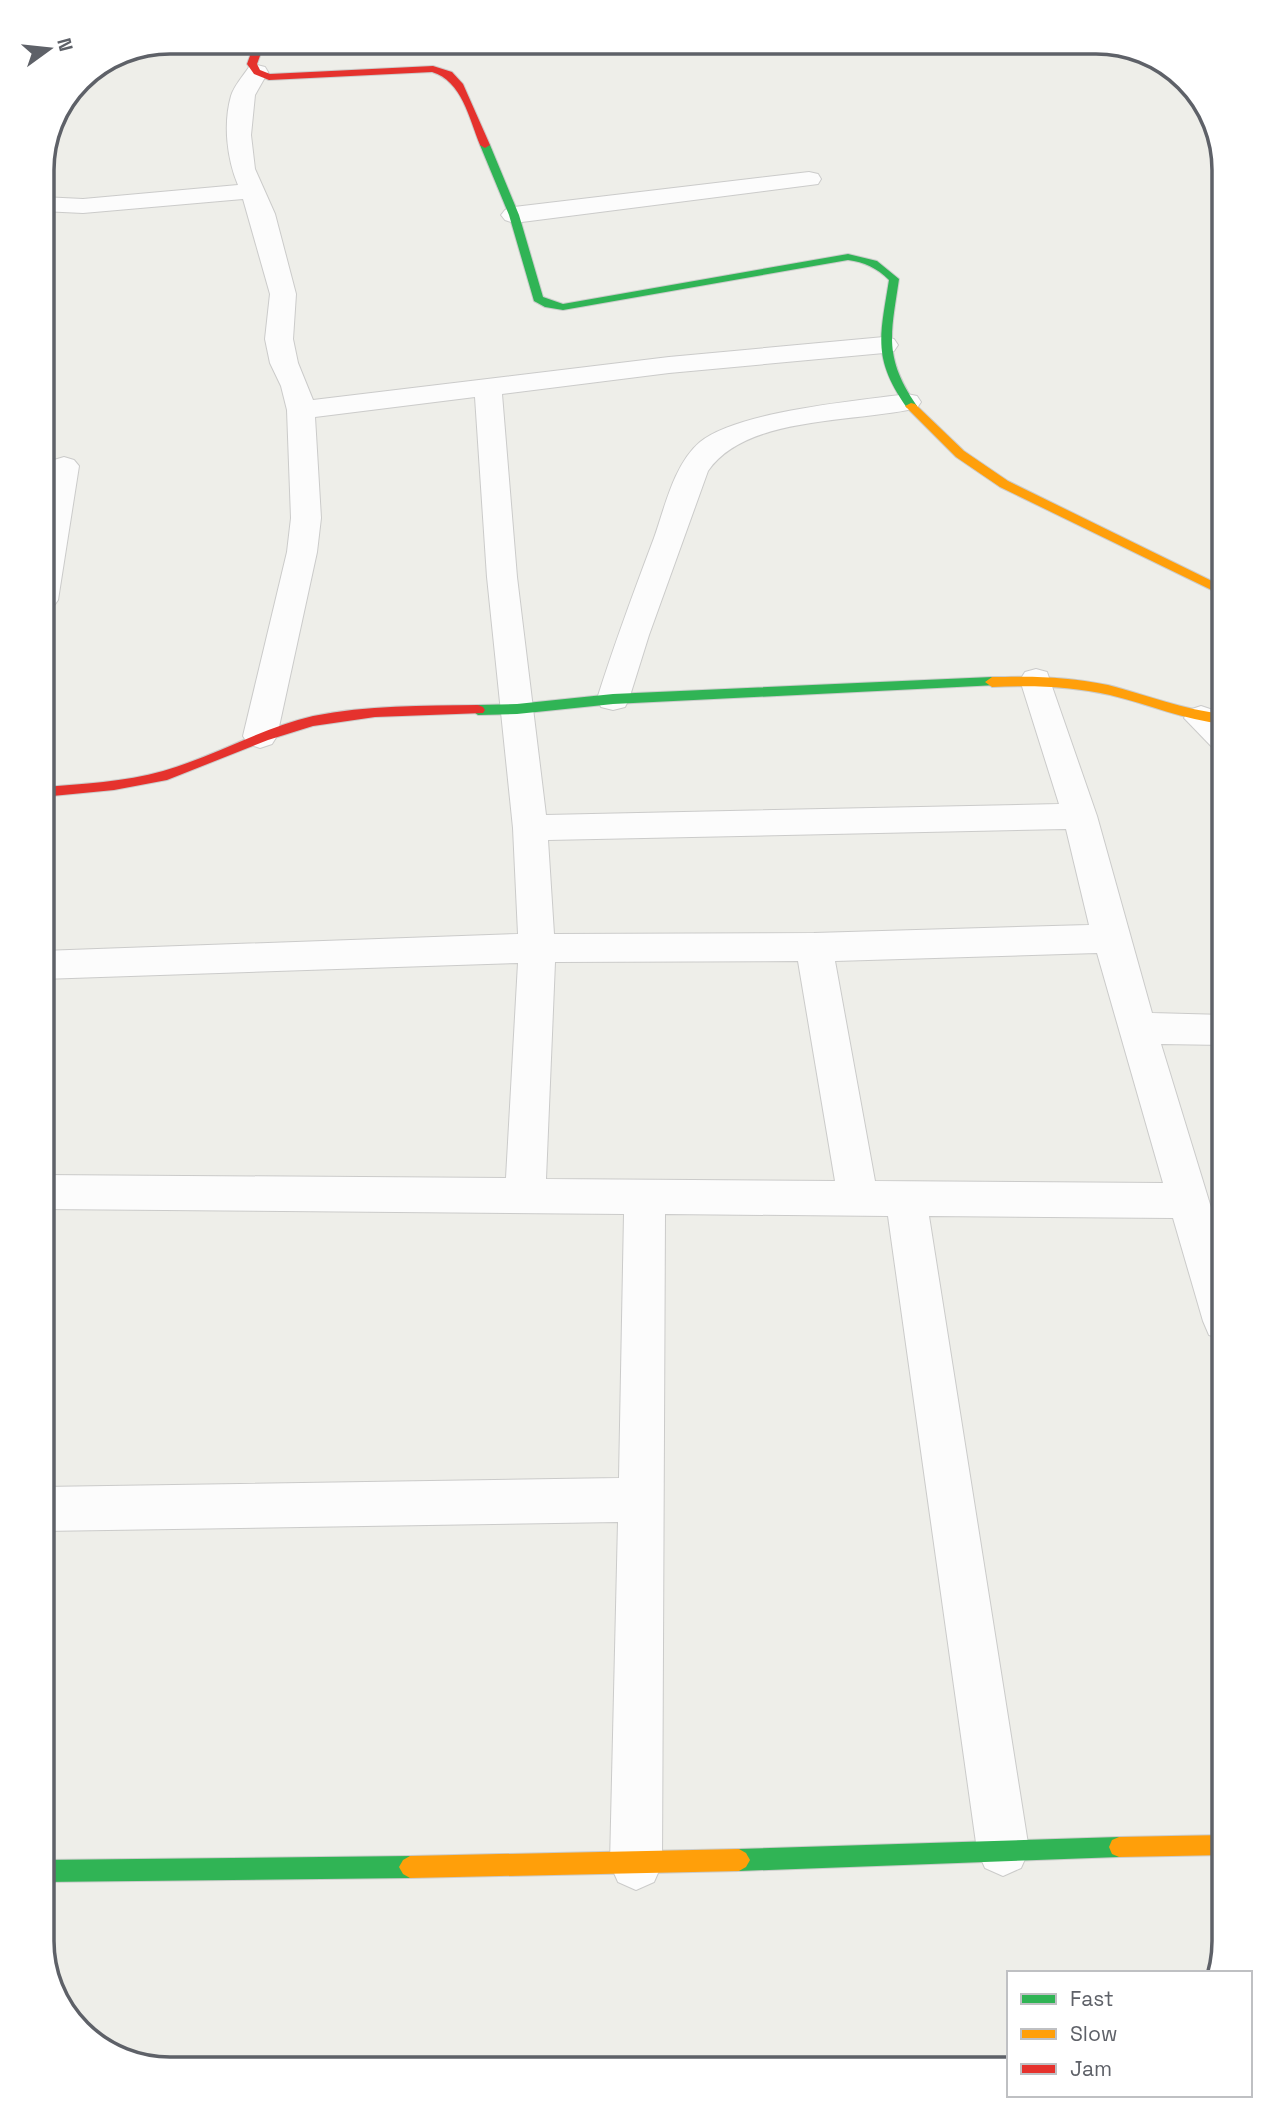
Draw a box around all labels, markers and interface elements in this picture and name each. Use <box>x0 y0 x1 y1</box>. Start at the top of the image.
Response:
north arrow <box>14 14 84 84</box>
text: N <box>51 35 79 54</box>
legend <box>1007 1971 1252 2097</box>
text: Fast <box>1070 1985 1114 2012</box>
text: Slow <box>1070 2020 1118 2047</box>
text: Jam <box>1070 2055 1112 2082</box>

